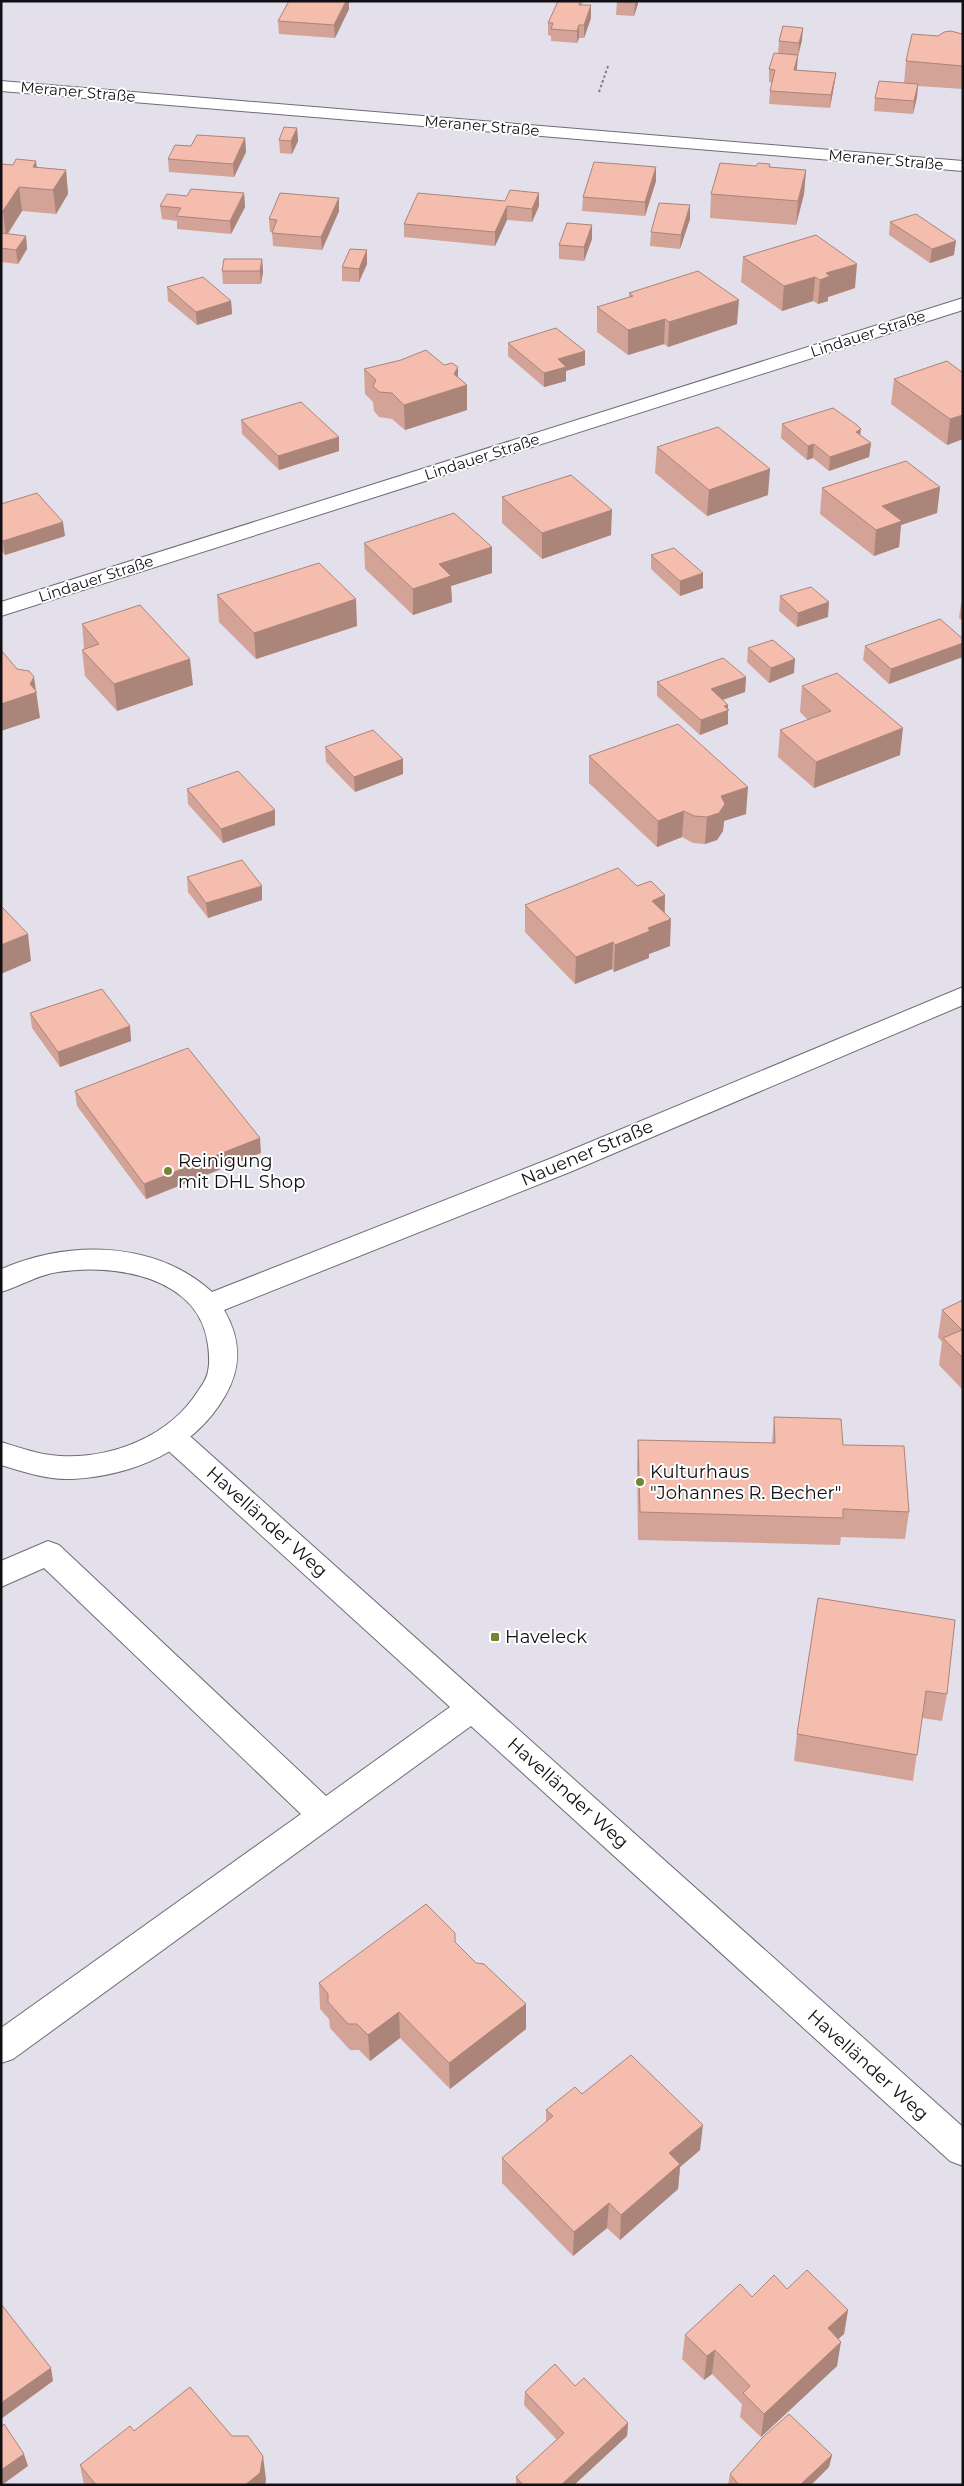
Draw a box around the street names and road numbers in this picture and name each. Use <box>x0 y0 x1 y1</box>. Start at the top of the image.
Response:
street label: Meraner Straße <box>20 77 136 106</box>
street label: Meraner Straße <box>424 111 540 140</box>
street label: Meraner Straße <box>828 145 944 174</box>
street label: Lindauer Straße <box>808 306 928 361</box>
street label: Lindauer Straße <box>422 429 542 484</box>
street label: Lindauer Straße <box>36 551 156 606</box>
street label: Nauener Straße <box>518 1115 657 1191</box>
street label: Havelländer Weg <box>202 1462 332 1582</box>
street label: Havelländer Weg <box>503 1733 633 1853</box>
street label: Havelländer Weg <box>803 2005 933 2125</box>

